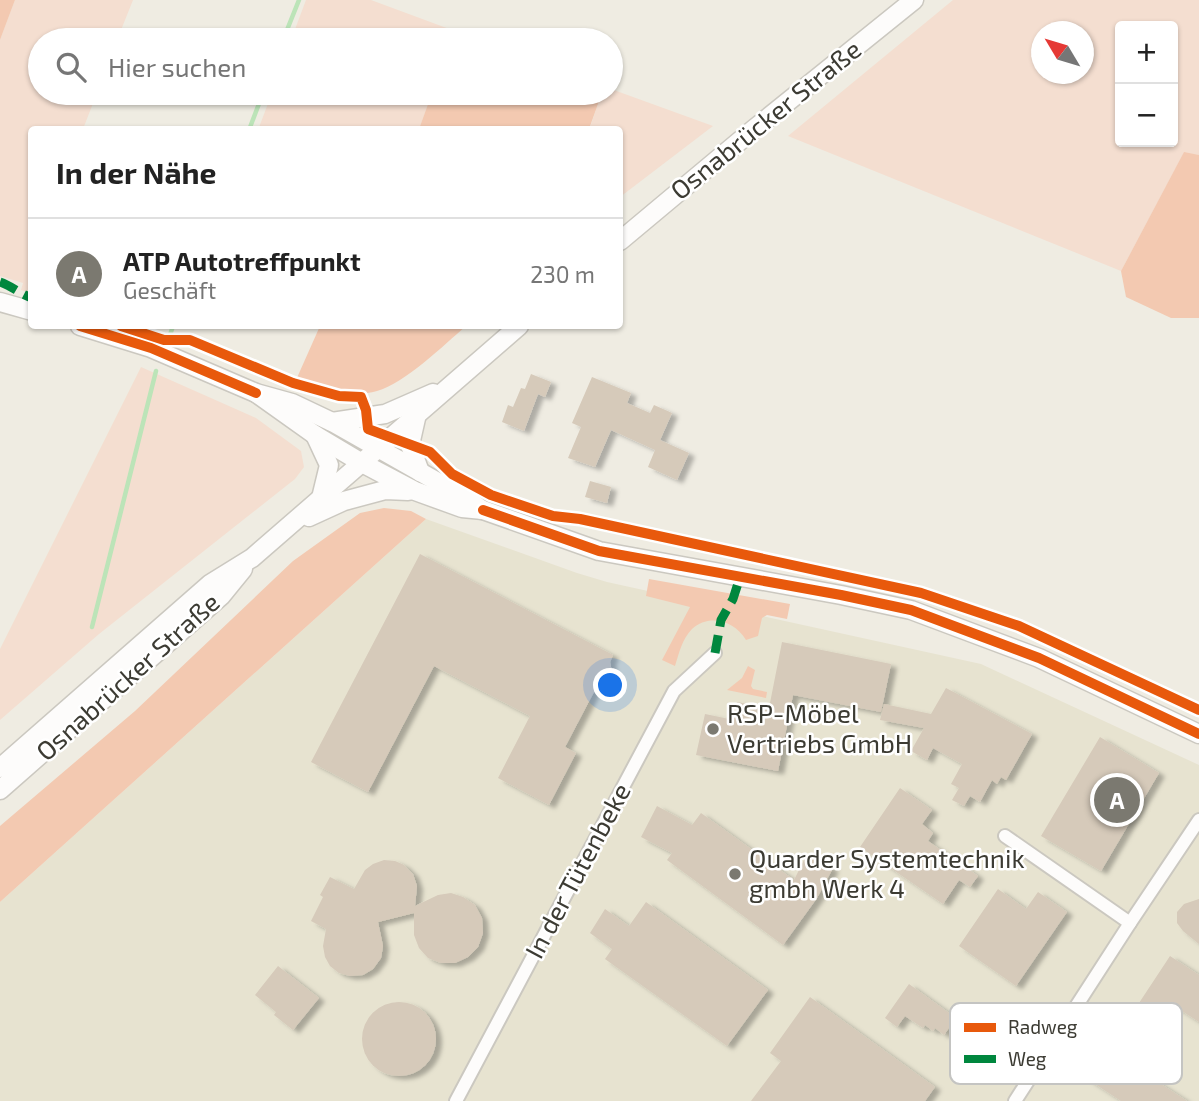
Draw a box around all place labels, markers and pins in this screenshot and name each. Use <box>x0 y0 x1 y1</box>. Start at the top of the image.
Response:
place label: RSP-Möbel Vertriebs GmbH <box>727 697 912 758</box>
marker: RSP-Möbel Vertriebs GmbH <box>705 721 721 737</box>
pin: A <box>1094 774 1140 826</box>
place label: Quarder Systemtechnik gmbh Werk 4 <box>749 842 1025 903</box>
marker: Quarder Systemtechnik gmbh Werk 4 <box>727 866 743 882</box>

